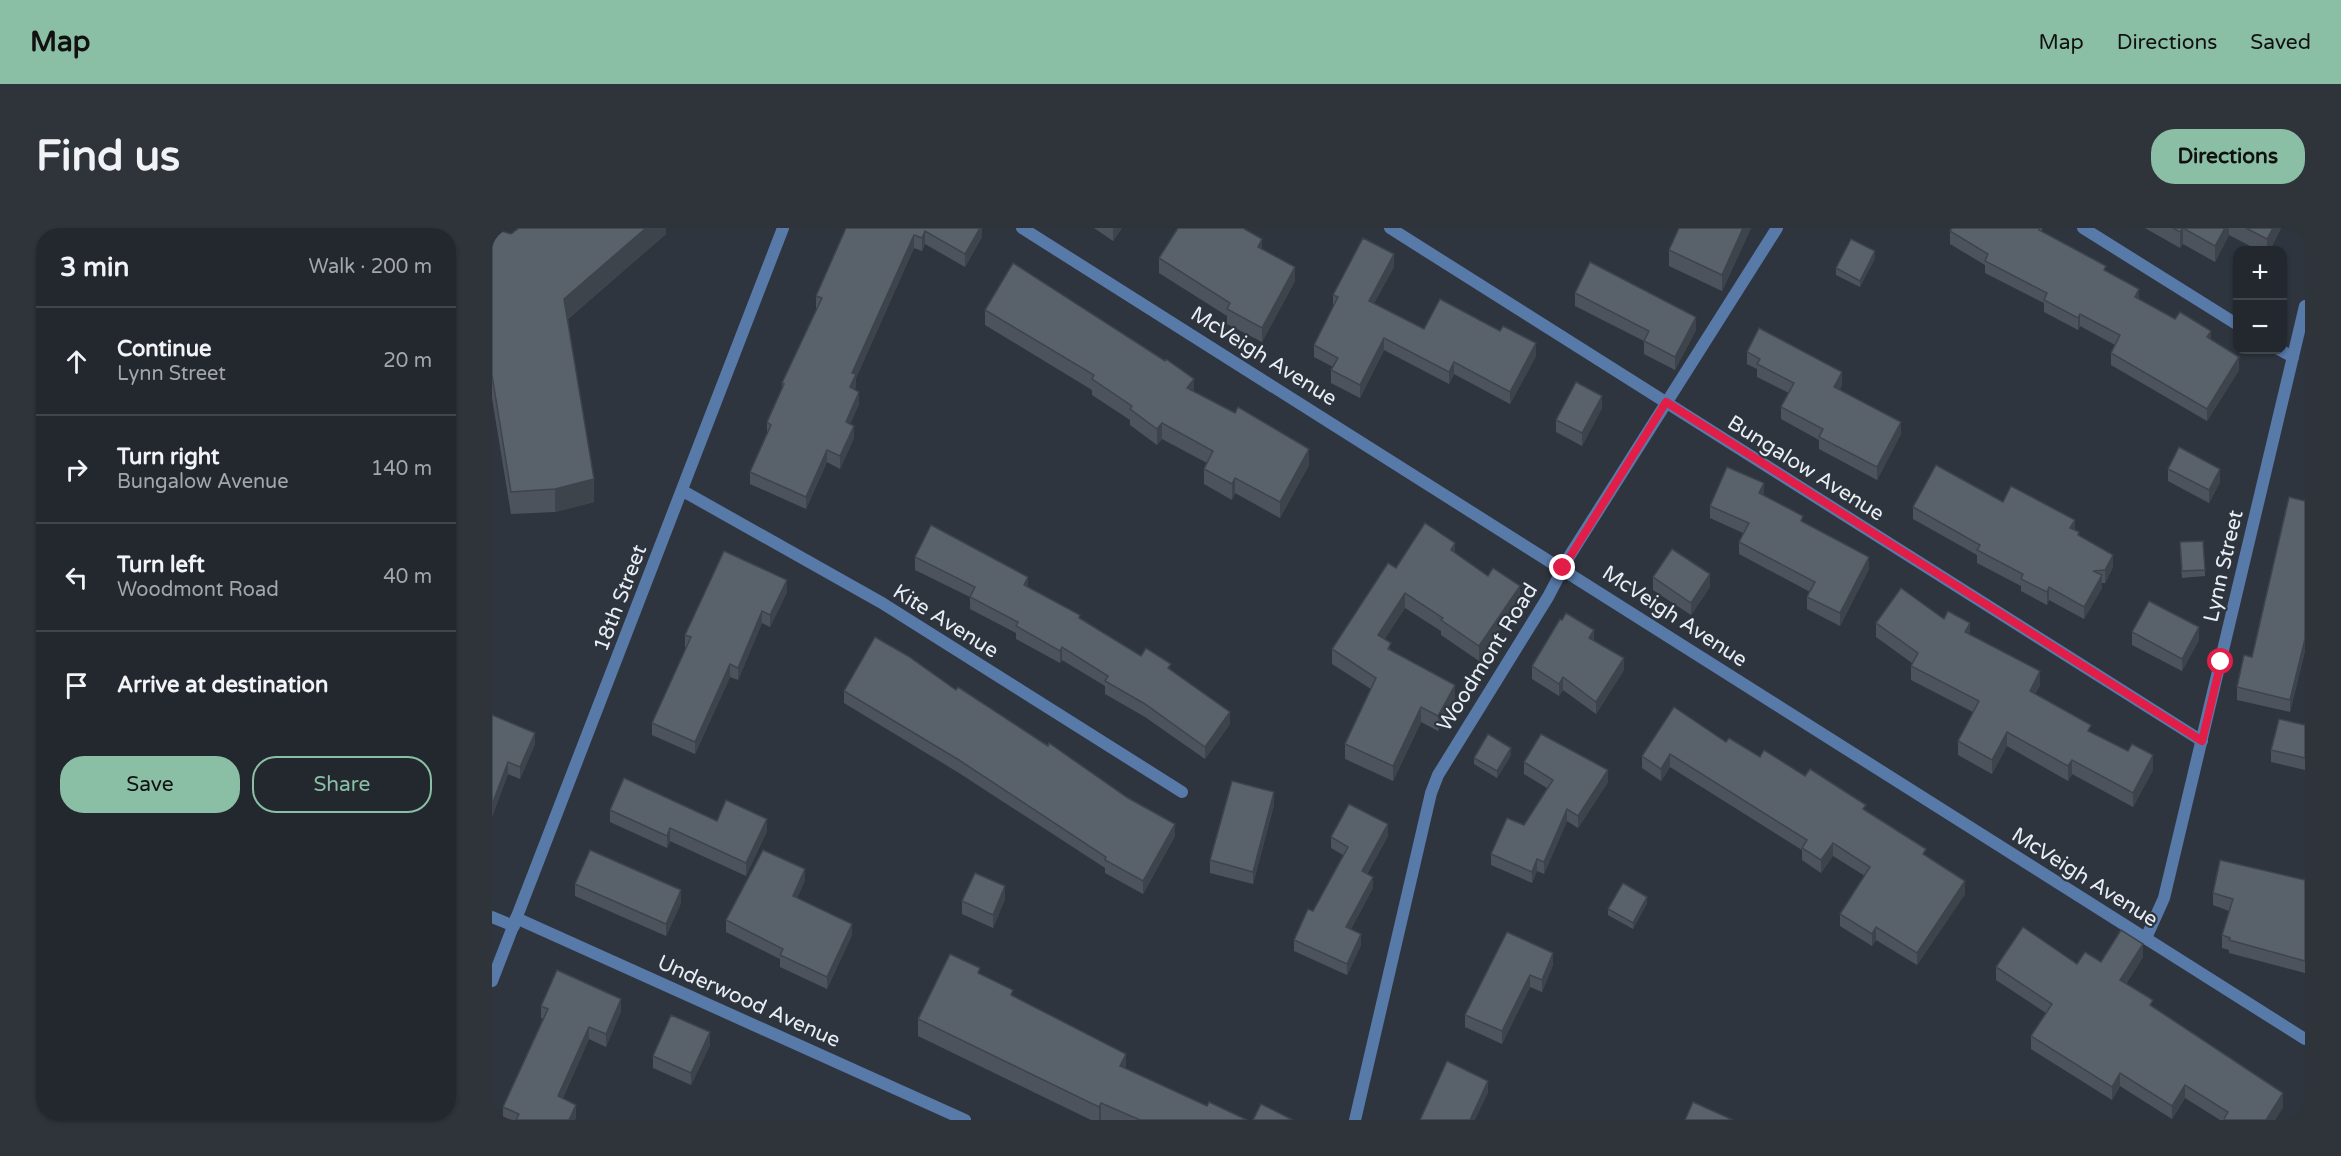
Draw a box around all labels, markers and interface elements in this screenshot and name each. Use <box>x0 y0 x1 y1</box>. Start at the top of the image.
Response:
text: Map <box>30 25 90 59</box>
text: Map <box>2038 30 2084 55</box>
text: Directions <box>2117 30 2217 55</box>
text: Saved <box>2250 30 2311 55</box>
button: Directions <box>2151 129 2305 184</box>
text: Find us <box>36 131 180 182</box>
map controls <box>2233 246 2287 354</box>
button: + <box>2233 246 2287 300</box>
text: 3 min <box>60 252 129 283</box>
text: Walk · 200 m <box>309 255 432 279</box>
button: − <box>2233 300 2287 354</box>
street label: McVeigh Avenue <box>1186 301 1342 412</box>
text: Continue <box>117 336 212 362</box>
icon: ahead <box>60 345 93 378</box>
text: 20 m <box>383 349 432 373</box>
text: Lynn Street <box>117 362 226 386</box>
street label: Bungalow Avenue <box>1723 410 1889 527</box>
text: Turn right <box>117 444 219 470</box>
icon: right <box>60 453 93 486</box>
text: 140 m <box>371 457 432 481</box>
text: Bungalow Avenue <box>117 470 289 494</box>
street label: Lynn Street <box>2198 508 2249 625</box>
street label: 18th Street <box>589 541 652 655</box>
text: Turn left <box>117 552 205 578</box>
route end <box>1549 554 1575 580</box>
street label: McVeigh Avenue <box>1598 560 1752 673</box>
icon: left <box>60 561 93 594</box>
text: 40 m <box>383 565 432 589</box>
text: Woodmont Road <box>117 578 279 602</box>
street label: Kite Avenue <box>888 579 1003 664</box>
street label: Woodmont Road <box>1432 579 1543 736</box>
route start <box>2207 648 2233 674</box>
icon: arrive <box>60 669 93 702</box>
text: Arrive at destination <box>117 672 328 698</box>
button: Save <box>60 756 240 813</box>
button: Share <box>252 756 432 813</box>
street label: McVeigh Avenue <box>2007 822 2163 933</box>
street label: Underwood Avenue <box>654 950 844 1053</box>

